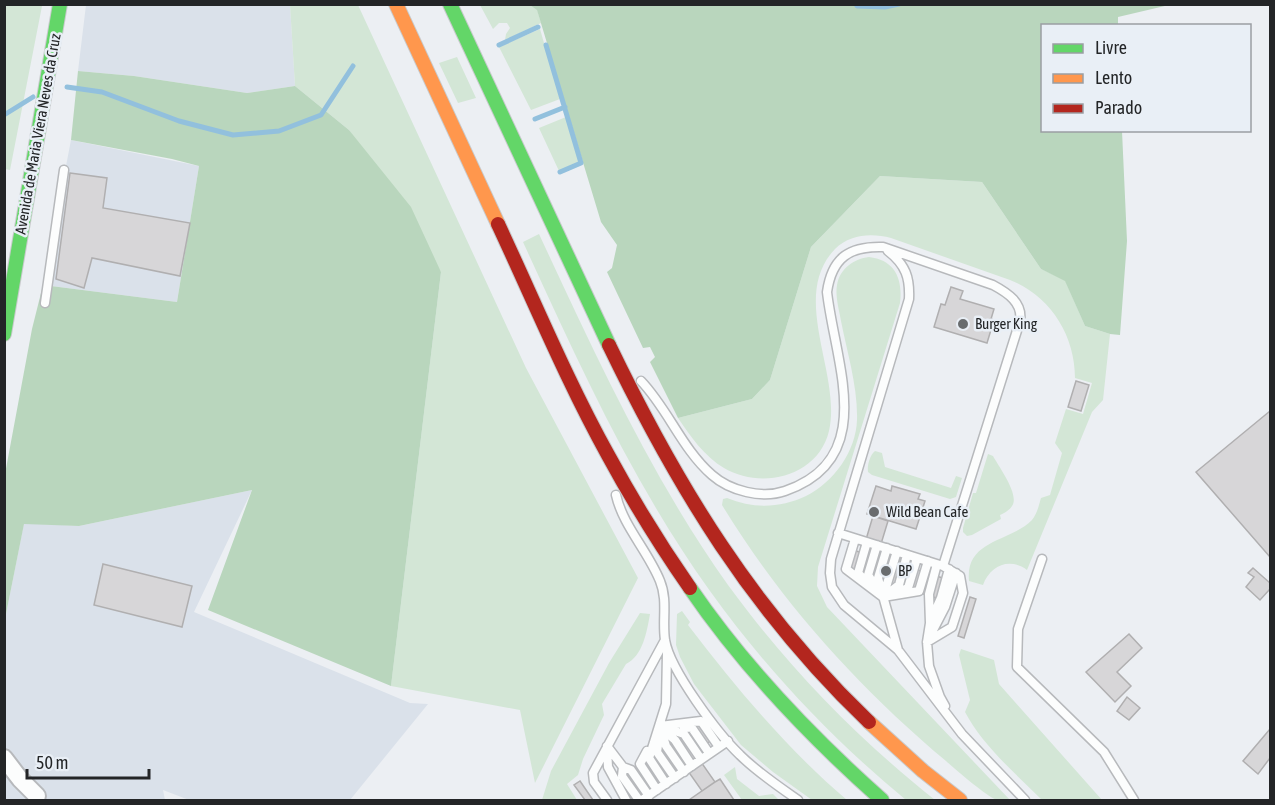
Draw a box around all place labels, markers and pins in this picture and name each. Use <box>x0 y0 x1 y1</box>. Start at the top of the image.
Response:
place label: Burger King <box>975 315 1038 332</box>
marker: Burger King <box>956 317 970 331</box>
place label: Wild Bean Cafe <box>886 503 968 520</box>
marker: Wild Bean Cafe <box>867 505 881 519</box>
place label: BP <box>898 562 912 579</box>
marker: BP <box>879 564 893 578</box>

